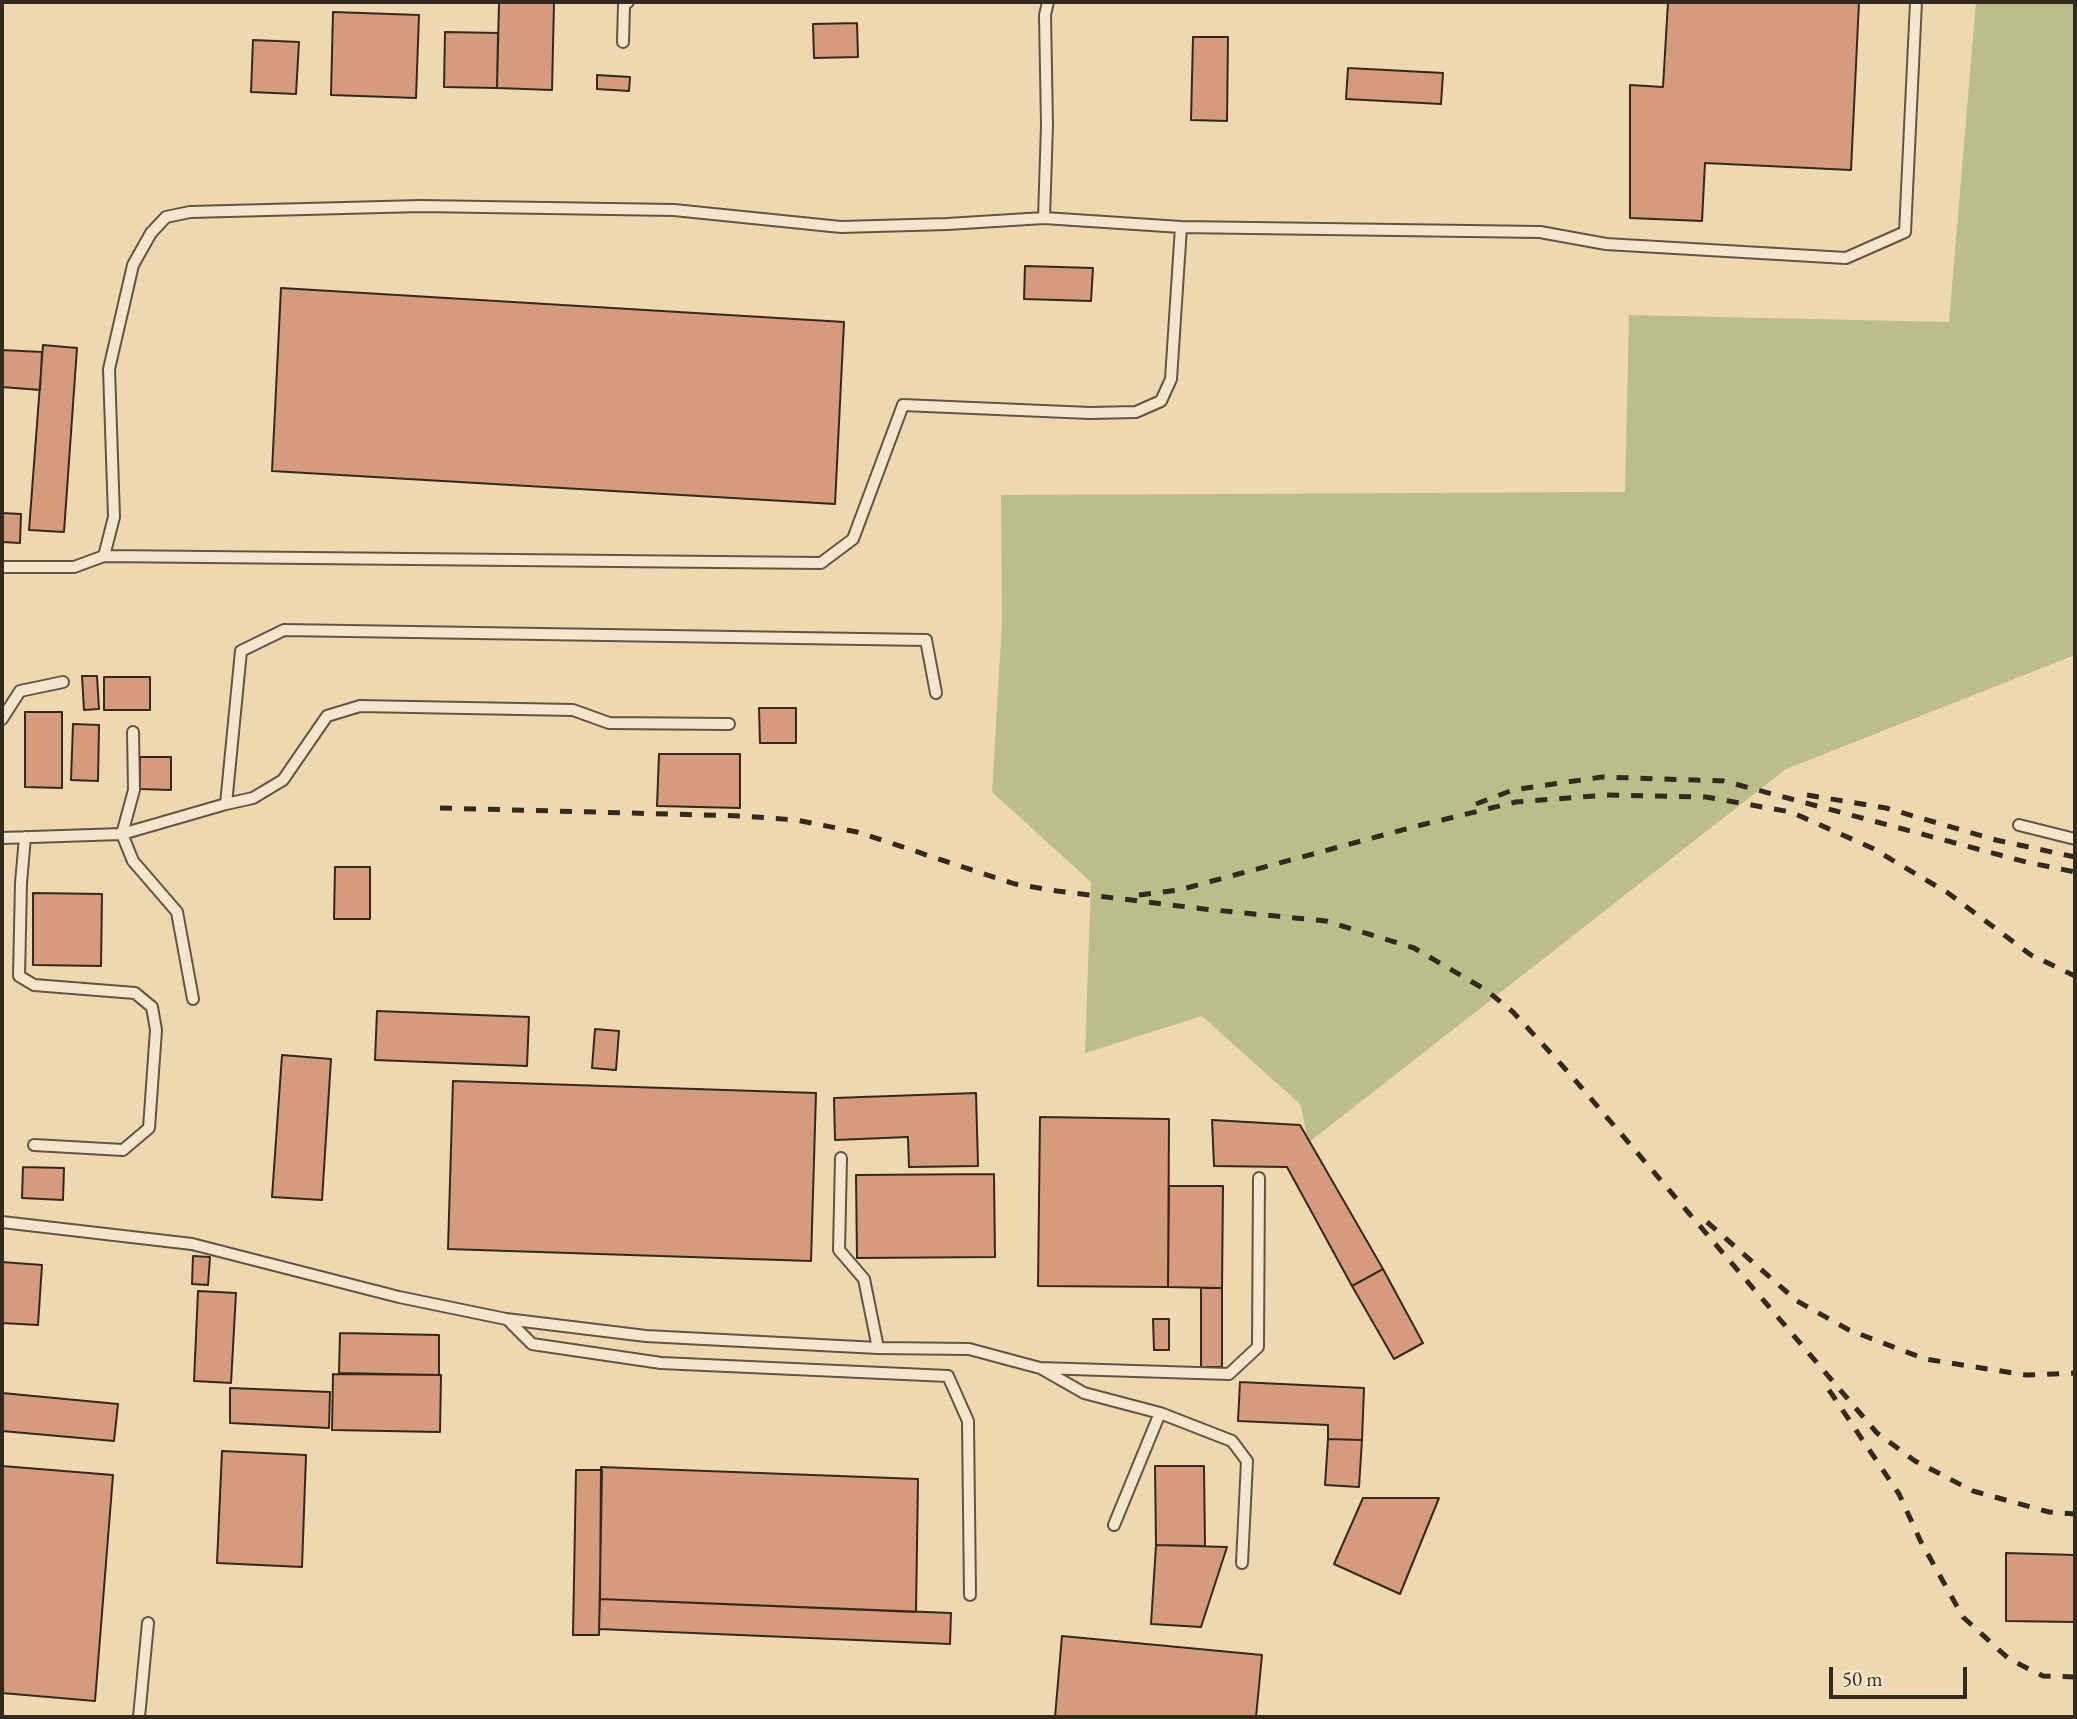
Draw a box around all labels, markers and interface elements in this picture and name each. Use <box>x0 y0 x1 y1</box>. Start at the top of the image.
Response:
scale bar <box>1832 1652 1970 1696</box>
text: 50 m <box>1842 1665 1883 1692</box>

